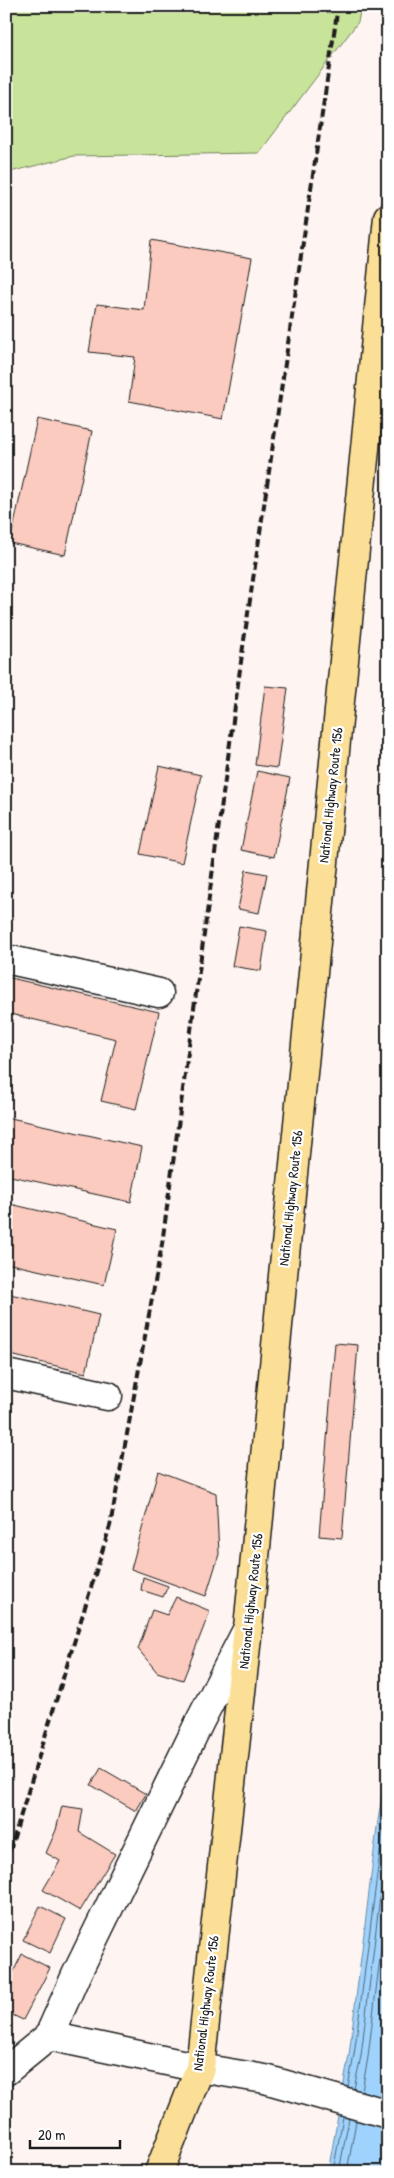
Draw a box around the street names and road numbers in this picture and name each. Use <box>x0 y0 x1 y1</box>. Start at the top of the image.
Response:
street label: National Highway Route 156 <box>313 726 348 864</box>
street label: National Highway Route 156 <box>273 1129 308 1267</box>
street label: National Highway Route 156 <box>233 1532 268 1670</box>
street label: National Highway Route 156 <box>187 1934 224 2072</box>

